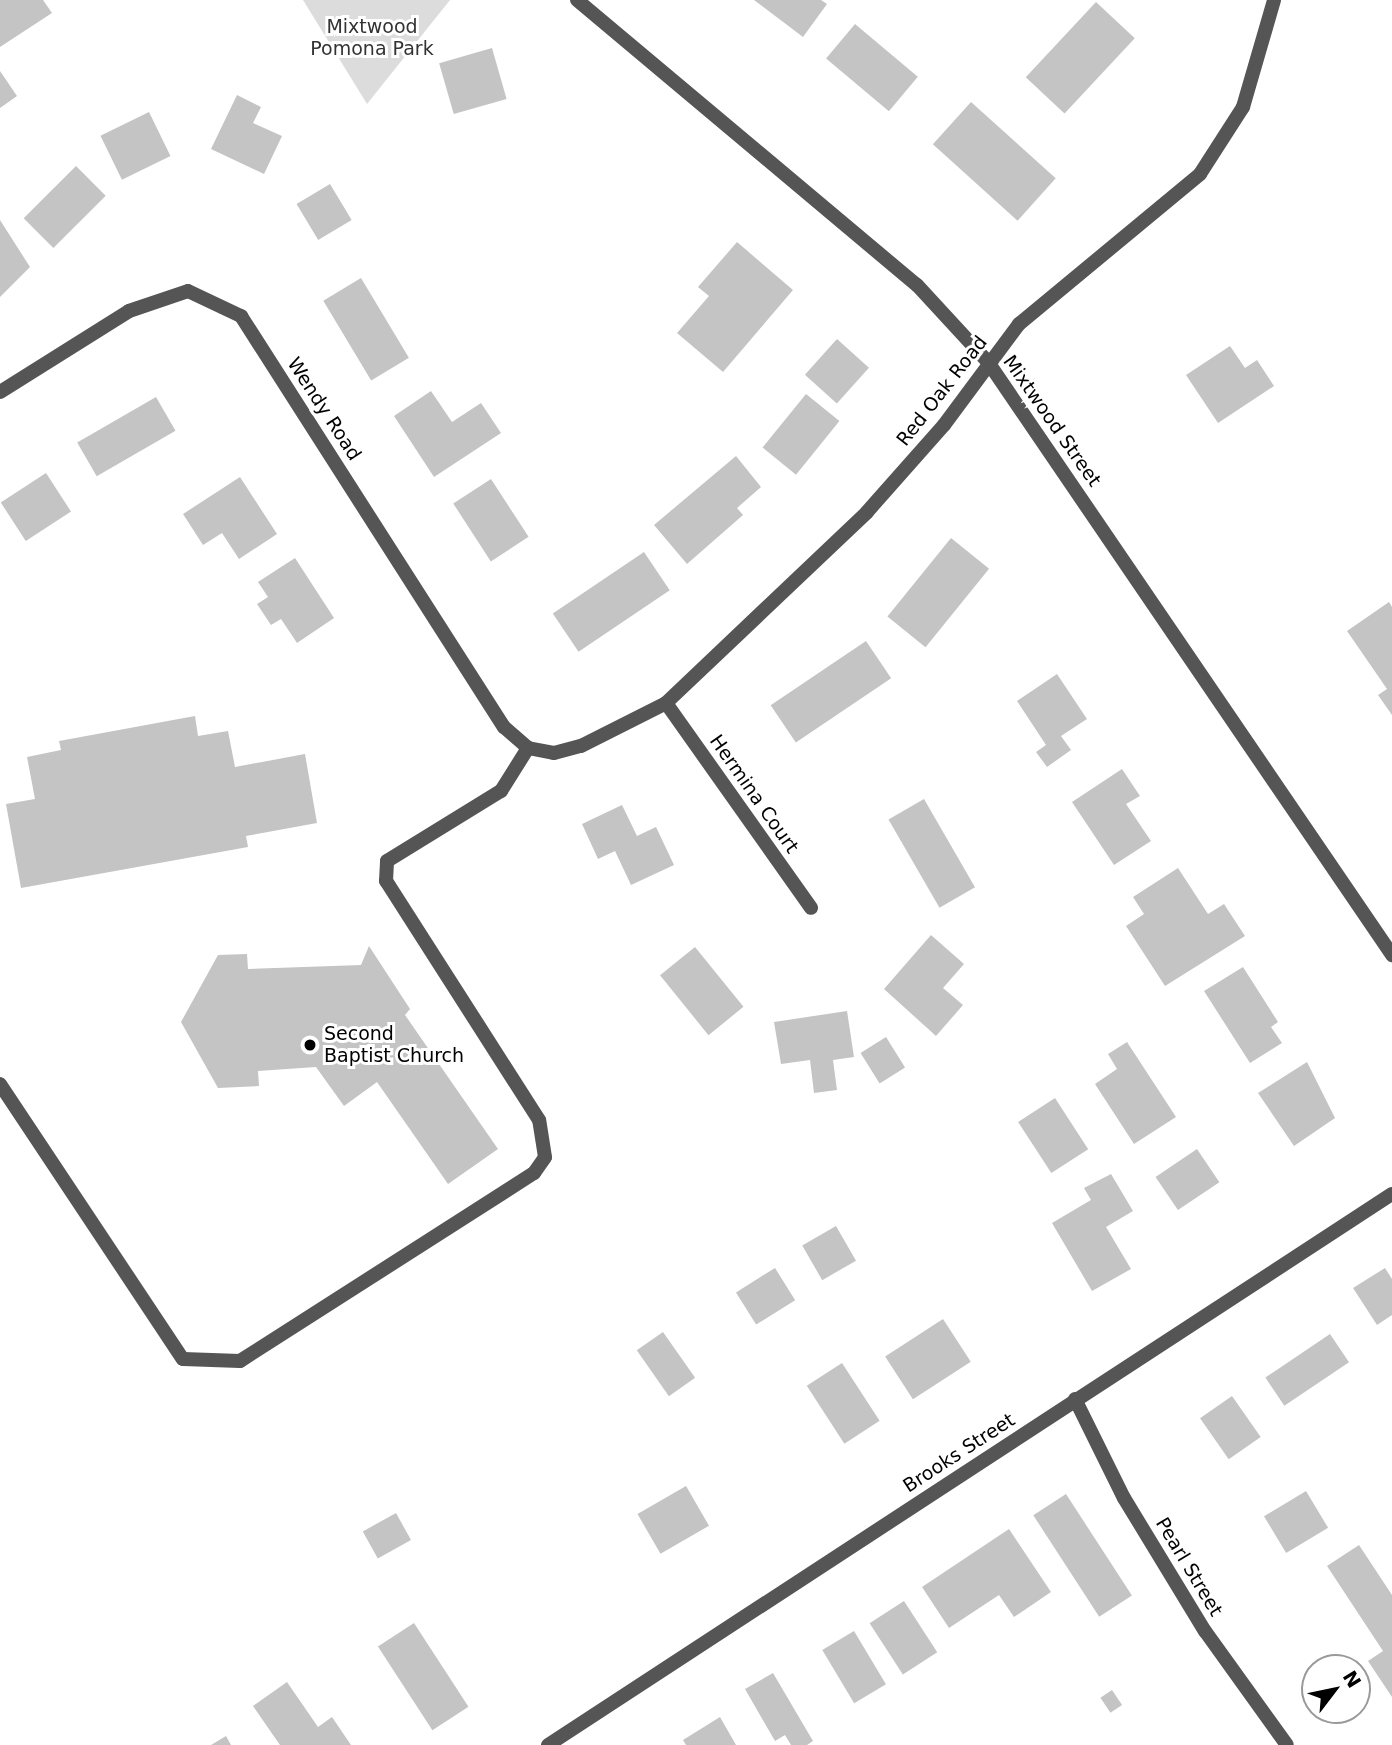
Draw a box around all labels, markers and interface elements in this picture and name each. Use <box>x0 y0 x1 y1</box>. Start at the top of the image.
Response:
park label: Mixtwood Pomona Park <box>310 16 434 60</box>
street label: Red Oak Road <box>892 331 992 451</box>
street label: Mixtwood Street <box>998 351 1106 491</box>
street label: Wendy Road <box>282 353 366 465</box>
street label: Hermina Court <box>705 730 803 858</box>
place label: Second Baptist Church <box>324 1023 464 1067</box>
marker: Second Baptist Church <box>302 1037 318 1053</box>
street label: Brooks Street <box>899 1408 1019 1498</box>
street label: Pearl Street <box>1151 1514 1227 1620</box>
north arrow <box>1301 1654 1371 1724</box>
text: N <box>1339 1666 1366 1692</box>

